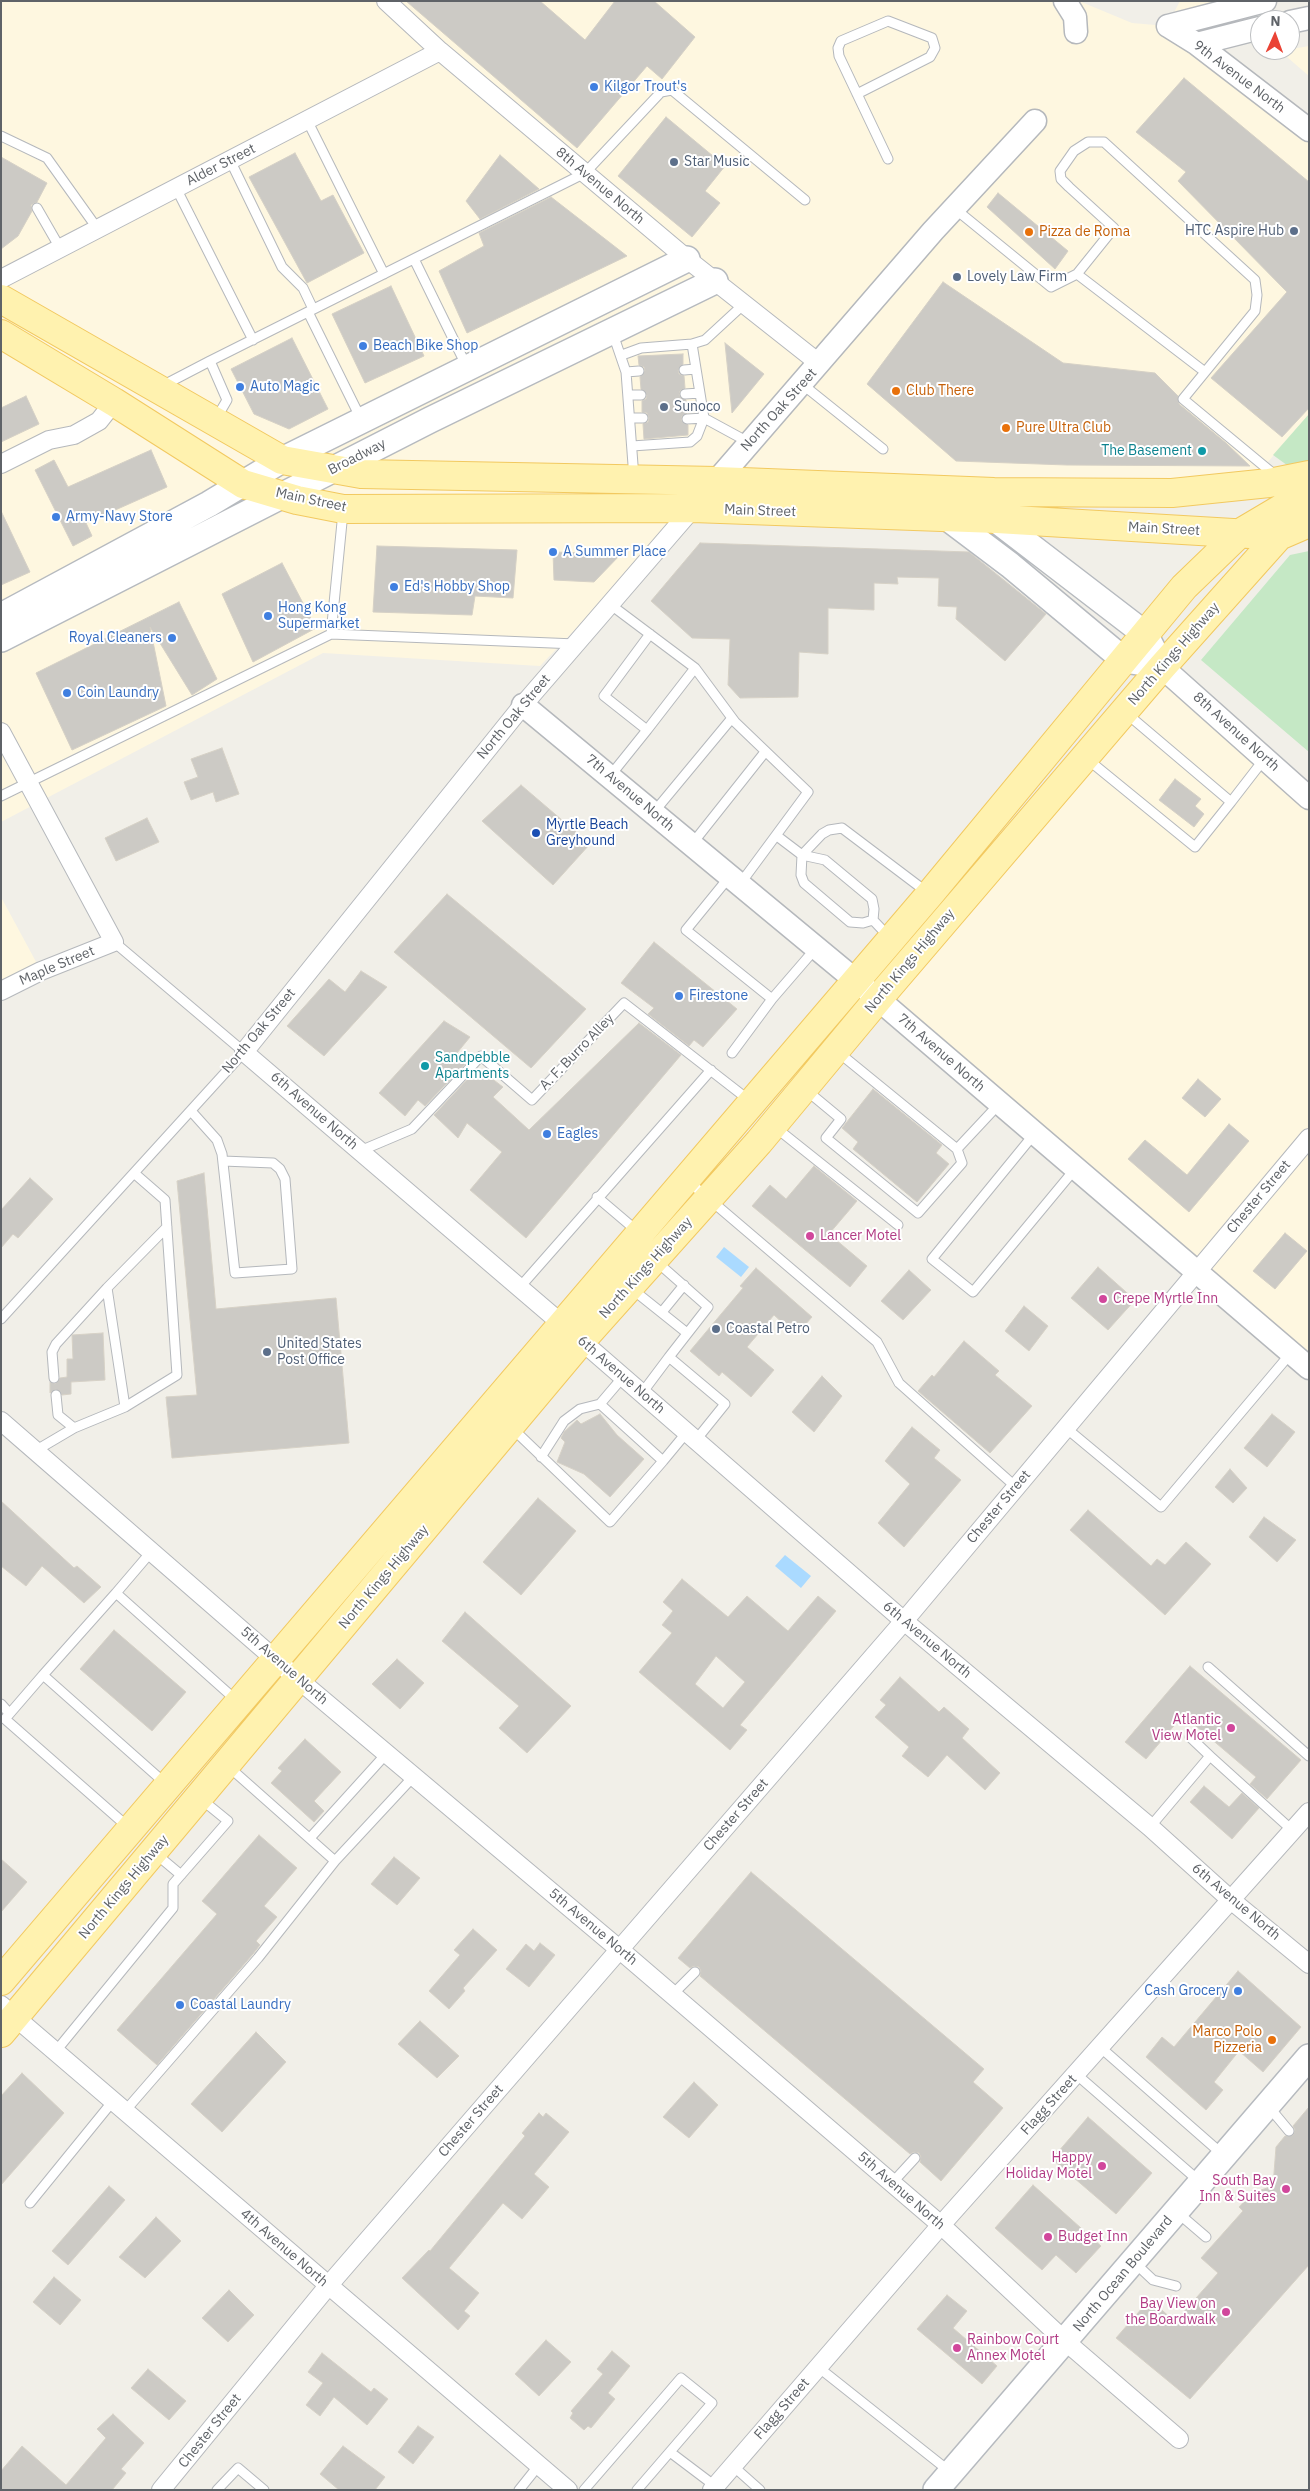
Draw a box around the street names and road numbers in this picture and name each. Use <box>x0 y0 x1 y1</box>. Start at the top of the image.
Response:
street label: 9th Avenue North <box>1190 37 1288 117</box>
street label: Alder Street <box>184 140 258 190</box>
street label: 8th Avenue North <box>552 144 648 228</box>
street label: North Oak Street <box>737 365 821 455</box>
street label: Broadway <box>325 435 389 479</box>
street label: Main Street <box>274 484 348 516</box>
street label: Main Street <box>724 501 796 521</box>
street label: Main Street <box>1128 519 1200 539</box>
street label: North Kings Highway <box>1125 599 1223 709</box>
street label: North Oak Street <box>474 671 554 763</box>
street label: 8th Avenue North <box>1189 689 1283 775</box>
street label: 7th Avenue North <box>582 751 678 835</box>
street label: North Kings Highway <box>862 906 958 1016</box>
street label: Maple Street <box>17 943 97 989</box>
street label: North Oak Street <box>219 985 299 1077</box>
street label: A. F. Burro Alley <box>536 1010 618 1094</box>
street label: 7th Avenue North <box>894 1010 988 1096</box>
street label: 6th Avenue North <box>267 1068 361 1154</box>
street label: Chester Street <box>1223 1157 1295 1237</box>
street label: North Kings Highway <box>596 1214 696 1322</box>
street label: 6th Avenue North <box>574 1332 668 1418</box>
street label: Chester Street <box>963 1467 1035 1547</box>
street label: North Kings Highway <box>336 1522 432 1632</box>
street label: 6th Avenue North <box>879 1598 975 1682</box>
street label: 5th Avenue North <box>237 1623 331 1709</box>
street label: Chester Street <box>700 1775 772 1855</box>
street label: North Kings Highway <box>76 1832 172 1942</box>
street label: 6th Avenue North <box>1188 1860 1284 1944</box>
street label: 5th Avenue North <box>545 1885 641 1969</box>
street label: Flagg Street <box>1017 2071 1081 2139</box>
street label: Chester Street <box>435 2081 507 2161</box>
street label: 5th Avenue North <box>854 2148 948 2234</box>
street label: 4th Avenue North <box>237 2205 331 2291</box>
street label: North Ocean Boulevard <box>1070 2213 1176 2335</box>
street label: Flagg Street <box>751 2375 813 2443</box>
street label: Chester Street <box>175 2391 245 2471</box>

